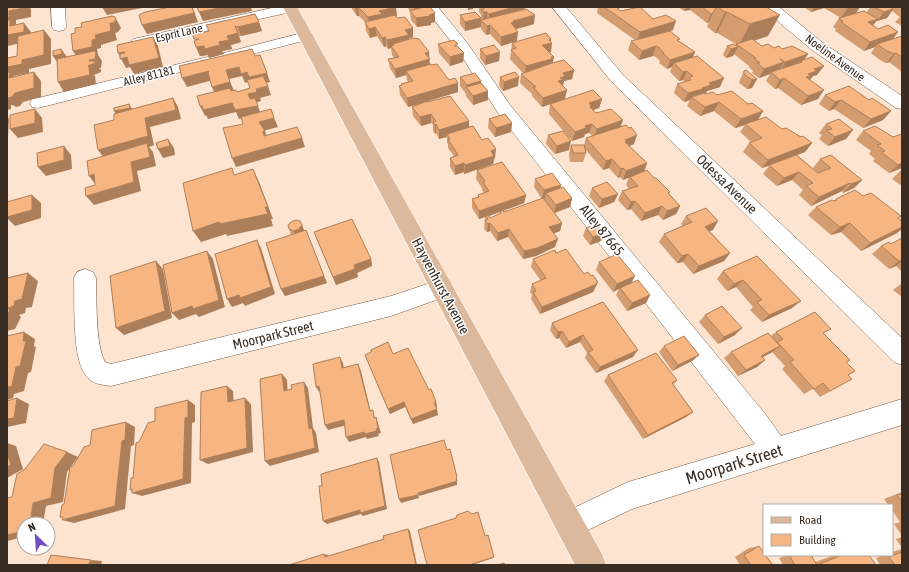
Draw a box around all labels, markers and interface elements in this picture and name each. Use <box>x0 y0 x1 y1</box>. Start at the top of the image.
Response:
street label: Esprit Lane <box>154 21 204 45</box>
street label: Noeline Avenue <box>802 32 868 84</box>
street label: Alley 81181 <box>122 63 176 89</box>
street label: Odessa Avenue <box>693 151 761 217</box>
street label: Alley 87665 <box>577 201 627 259</box>
street label: Hayvenhurst Avenue <box>409 235 473 337</box>
street label: Moorpark Street <box>231 317 315 353</box>
street label: Moorpark Street <box>683 440 785 488</box>
legend <box>763 504 893 556</box>
text: Road <box>799 513 822 527</box>
north arrow <box>16 516 56 556</box>
text: N <box>26 520 37 534</box>
text: Building <box>799 533 837 547</box>

